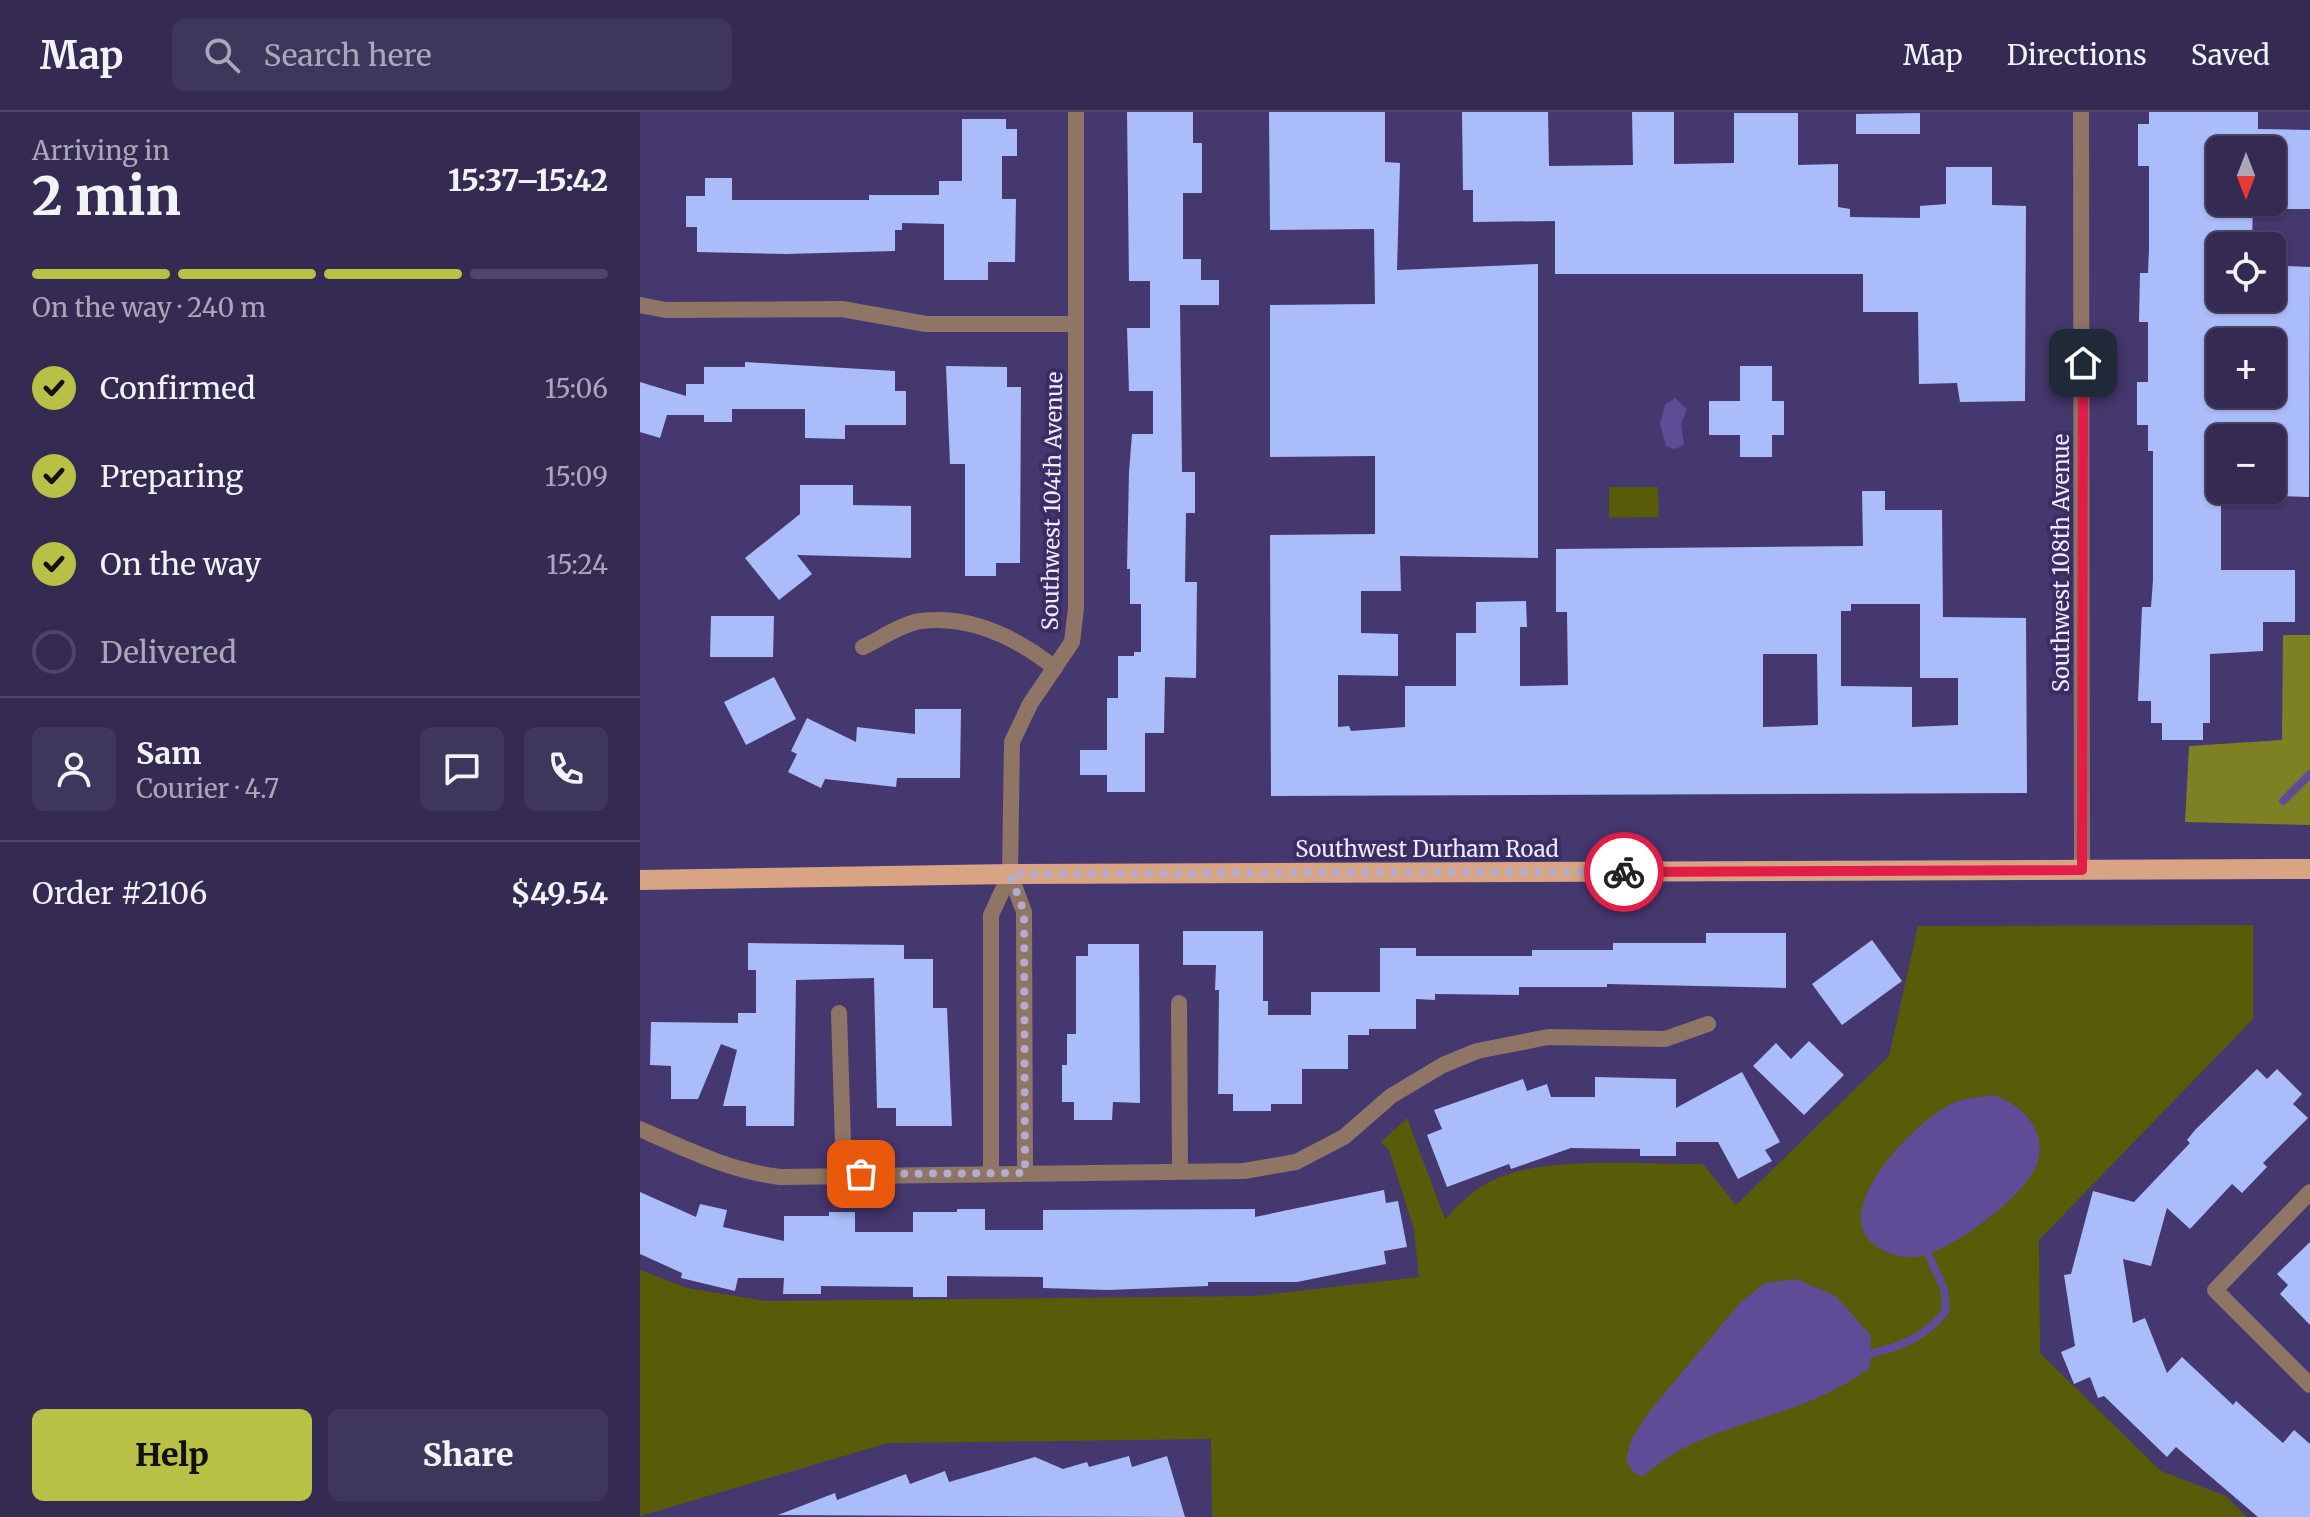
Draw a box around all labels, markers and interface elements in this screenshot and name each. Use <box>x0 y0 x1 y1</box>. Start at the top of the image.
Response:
search box <box>172 19 732 91</box>
text: Map <box>40 32 124 79</box>
icon: search <box>200 33 244 77</box>
text: Search here <box>264 36 432 74</box>
text: Map <box>1903 37 1963 73</box>
text: Directions <box>2007 37 2147 73</box>
text: Saved <box>2191 37 2270 73</box>
text: Arriving in <box>32 134 170 167</box>
north arrow <box>2206 136 2286 216</box>
map controls <box>2206 136 2286 504</box>
text: 15:37–15:42 <box>448 161 608 199</box>
text: 2 min <box>32 164 181 229</box>
button: locate <box>2206 232 2286 312</box>
text: On the way · 240 m <box>32 291 266 324</box>
button: + <box>2206 328 2286 408</box>
pin <box>2049 329 2117 397</box>
icon: home <box>2061 341 2105 385</box>
icon: check <box>32 366 76 410</box>
text: Confirmed <box>100 369 255 407</box>
text: 15:06 <box>545 372 608 405</box>
street label: Southwest 104th Avenue <box>1036 372 1068 630</box>
button: − <box>2206 424 2286 504</box>
street label: Southwest 108th Avenue <box>2047 434 2075 692</box>
icon: check <box>32 454 76 498</box>
text: Preparing <box>100 457 243 495</box>
text: 15:09 <box>545 460 608 493</box>
icon: check <box>32 542 76 586</box>
text: On the way <box>100 545 261 583</box>
text: 15:24 <box>547 548 608 581</box>
text: Delivered <box>100 633 237 671</box>
button: person <box>32 727 116 811</box>
button: chat <box>420 727 504 811</box>
button: phone <box>524 727 608 811</box>
text: Sam <box>136 734 201 772</box>
text: Courier · 4.7 <box>136 772 279 805</box>
courier <box>1584 832 1664 912</box>
street label: Southwest Durham Road <box>1295 835 1559 863</box>
icon: bike <box>1602 850 1646 894</box>
text: Order #2106 <box>32 874 207 912</box>
text: $49.54 <box>510 874 608 912</box>
pin <box>827 1140 895 1208</box>
icon: bag <box>839 1152 883 1196</box>
button: Help <box>32 1409 312 1501</box>
button: Share <box>328 1409 608 1501</box>

